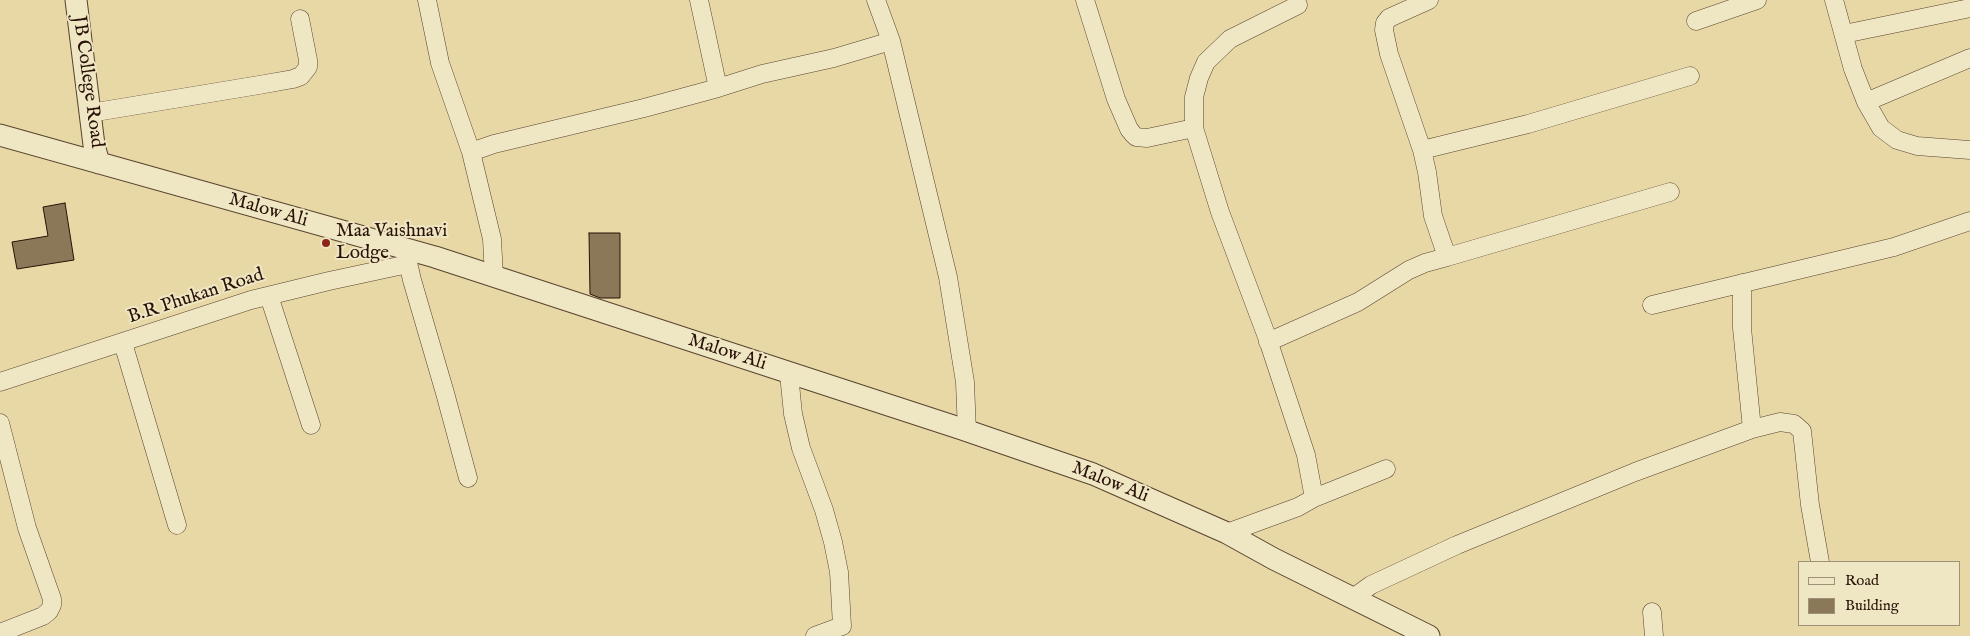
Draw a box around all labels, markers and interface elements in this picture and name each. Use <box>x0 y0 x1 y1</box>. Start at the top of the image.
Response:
street label: JB College Road <box>66 14 108 150</box>
street label: Malow Ali <box>226 189 310 233</box>
place label: Maa Vaishnavi Lodge <box>336 221 447 265</box>
marker: Maa Vaishnavi Lodge <box>320 237 332 249</box>
street label: B.R Phukan Road <box>125 264 267 330</box>
street label: Malow Ali <box>685 330 769 376</box>
street label: Malow Ali <box>1068 457 1152 509</box>
legend <box>1798 561 1960 626</box>
text: Road <box>1845 571 1879 590</box>
text: Building <box>1845 596 1899 615</box>

